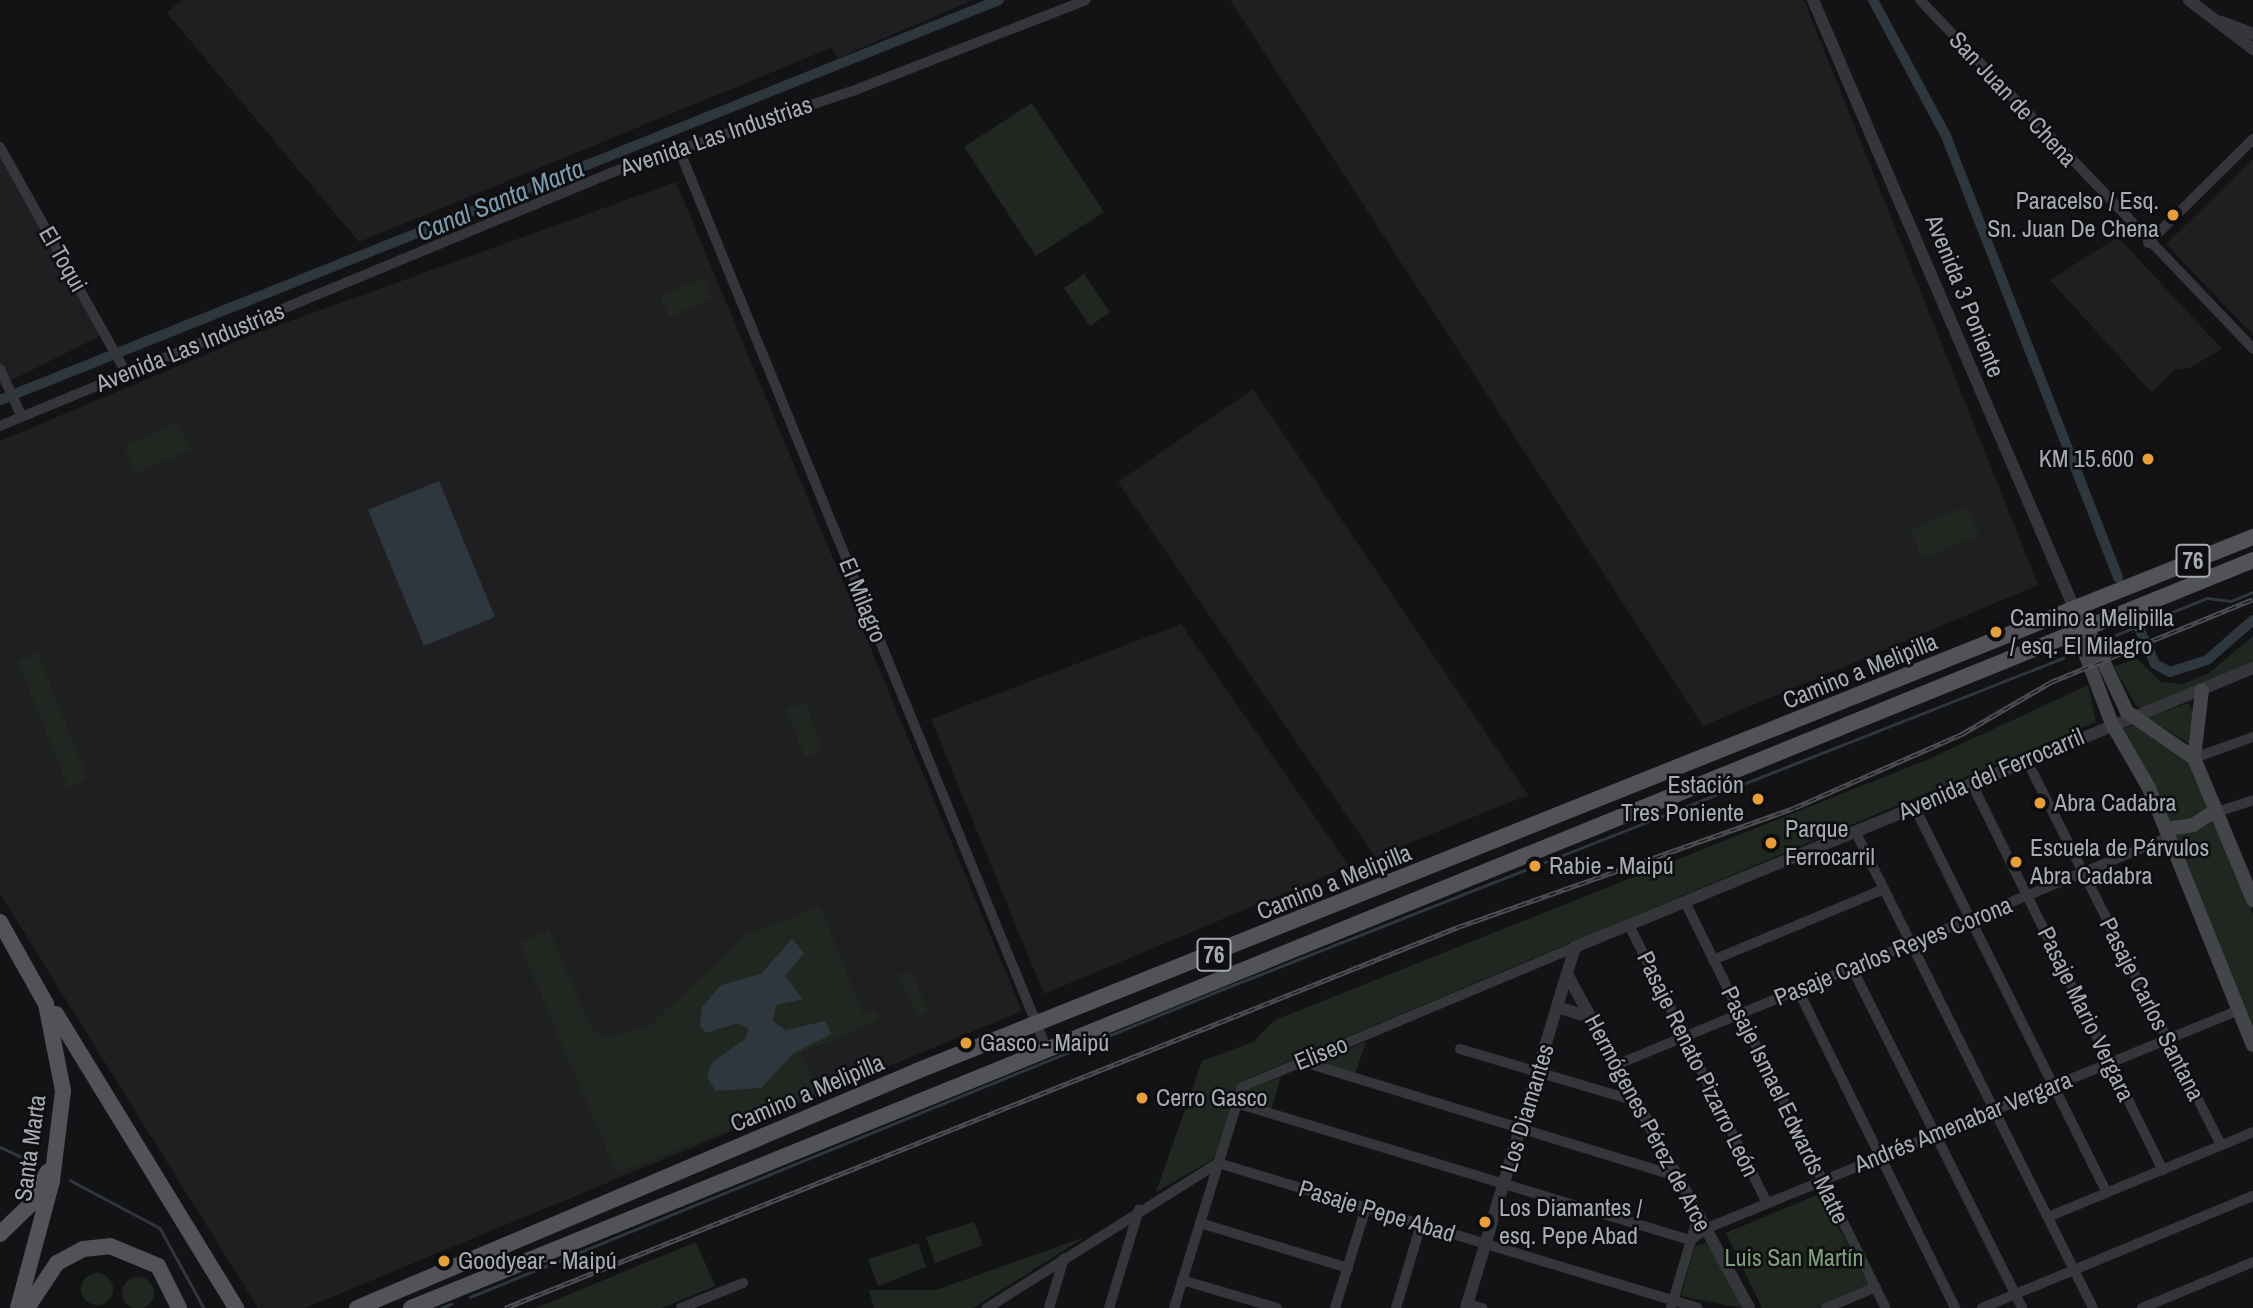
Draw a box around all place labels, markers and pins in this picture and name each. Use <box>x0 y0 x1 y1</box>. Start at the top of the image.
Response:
place label: Paracelso / Esq. Sn. Juan De Chena <box>1987 187 2159 243</box>
marker: Paracelso / Esq. Sn. Juan De Chena <box>2165 207 2181 223</box>
place label: KM 15.600 <box>2039 445 2134 473</box>
marker: KM 15.600 <box>2140 451 2156 467</box>
place label: Camino a Melipilla / esq. El Milagro <box>2010 604 2174 660</box>
marker: Camino a Melipilla / esq. El Milagro <box>1988 624 2004 640</box>
place label: Estación Tres Poniente <box>1621 771 1744 827</box>
place label: Abra Cadabra <box>2054 789 2177 817</box>
marker: Estación Tres Poniente <box>1750 791 1766 807</box>
marker: Abra Cadabra <box>2032 795 2048 811</box>
place label: Parque Ferrocarril <box>1785 815 1875 871</box>
place label: Escuela de Párvulos Abra Cadabra <box>2030 834 2209 890</box>
marker: Parque Ferrocarril <box>1763 835 1779 851</box>
place label: Rabie - Maipú <box>1549 852 1674 880</box>
marker: Escuela de Párvulos Abra Cadabra <box>2008 854 2024 870</box>
marker: Rabie - Maipú <box>1527 858 1543 874</box>
place label: Gasco - Maipú <box>980 1029 1109 1057</box>
marker: Gasco - Maipú <box>958 1035 974 1051</box>
place label: Cerro Gasco <box>1156 1084 1268 1112</box>
marker: Cerro Gasco <box>1134 1090 1150 1106</box>
place label: Los Diamantes / esq. Pepe Abad <box>1499 1194 1642 1250</box>
marker: Los Diamantes / esq. Pepe Abad <box>1477 1214 1493 1230</box>
place label: Goodyear - Maipú <box>458 1247 617 1275</box>
marker: Goodyear - Maipú <box>436 1253 452 1269</box>

